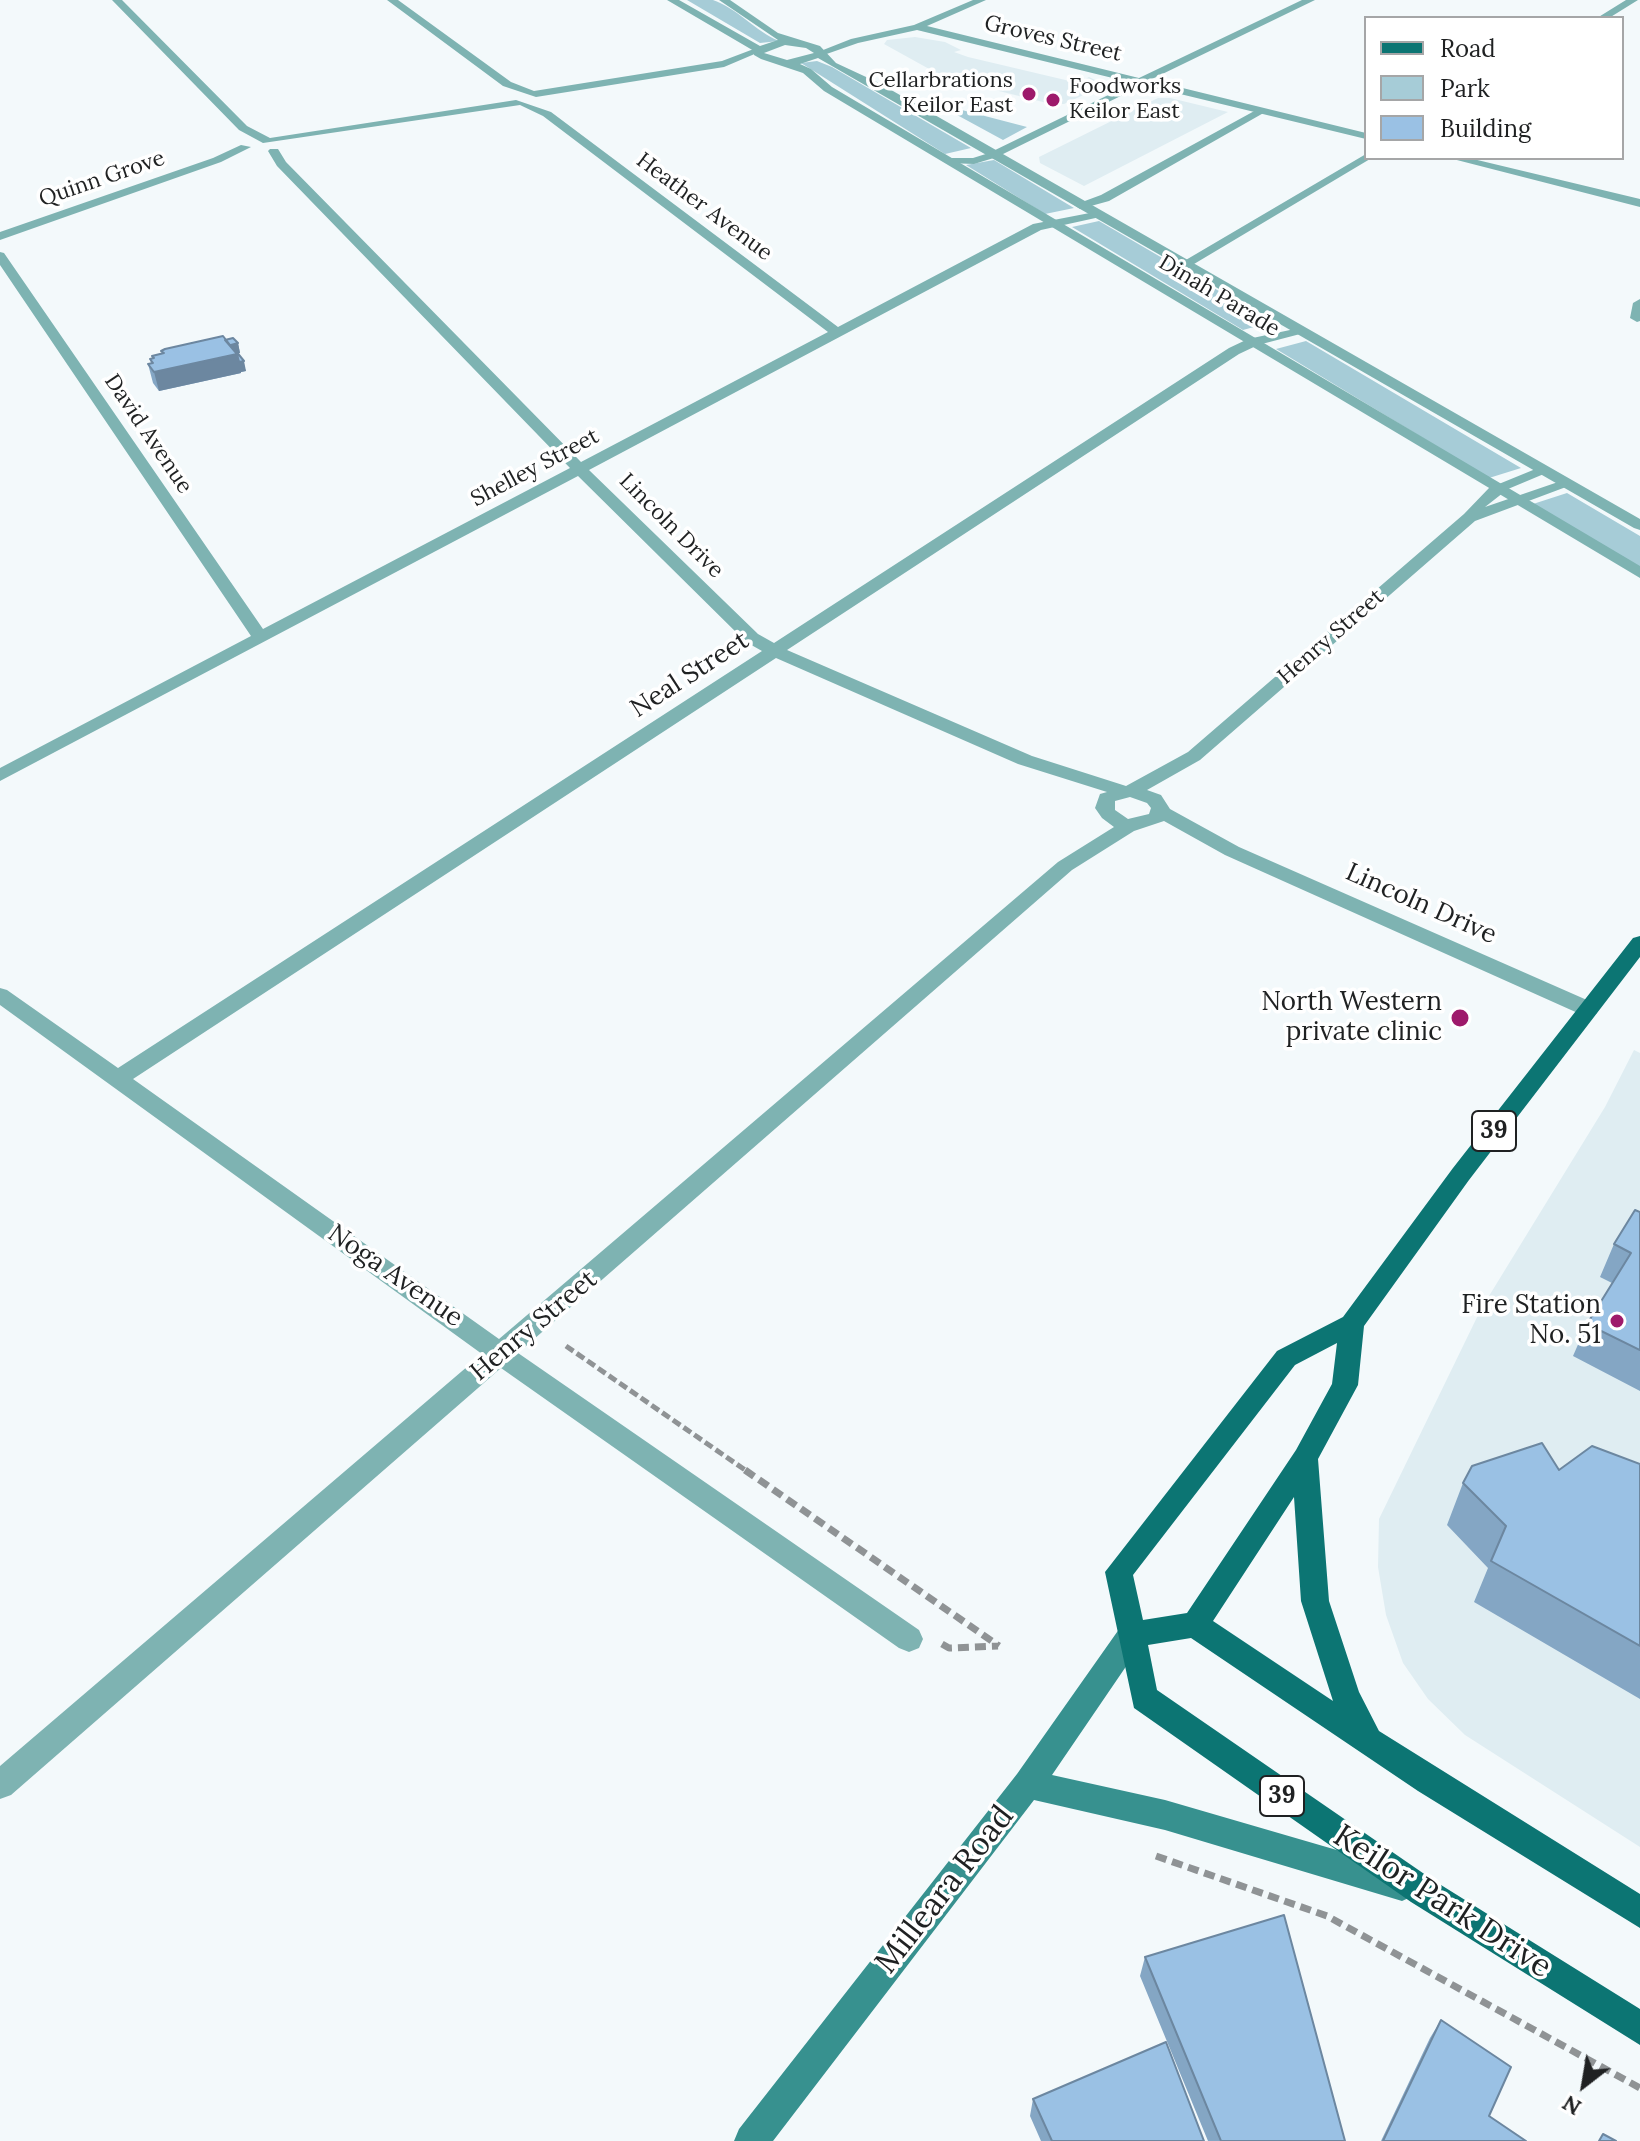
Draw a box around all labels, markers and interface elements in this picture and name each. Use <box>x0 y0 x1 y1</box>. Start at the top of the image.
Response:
street label: Groves Street <box>982 10 1124 68</box>
legend <box>1364 16 1624 160</box>
text: Road <box>1440 33 1496 64</box>
place label: Cellarbrations Keilor East <box>868 68 1013 120</box>
text: Park <box>1440 73 1490 104</box>
place label: Foodworks Keilor East <box>1069 74 1181 126</box>
marker: Cellarbrations Keilor East <box>1020 85 1038 103</box>
marker: Foodworks Keilor East <box>1044 91 1062 109</box>
text: Building <box>1440 113 1531 144</box>
street label: Quinn Grove <box>36 145 168 213</box>
street label: Heather Avenue <box>631 147 777 267</box>
street label: Dinah Parade <box>1154 250 1284 342</box>
street label: David Avenue <box>98 369 198 499</box>
street label: Shelley Street <box>466 423 604 513</box>
street label: Lincoln Drive <box>613 468 729 584</box>
street label: Henry Street <box>1273 584 1389 690</box>
street label: Neal Street <box>625 625 755 725</box>
street label: Lincoln Drive <box>1341 857 1501 951</box>
place label: North Western private clinic <box>1261 987 1442 1048</box>
marker: North Western private clinic <box>1449 1007 1471 1029</box>
road number: 39 <box>1472 1111 1516 1151</box>
street label: Noga Avenue <box>321 1218 469 1334</box>
street label: Henry Street <box>464 1264 604 1388</box>
place label: Fire Station No. 51 <box>1461 1290 1601 1352</box>
marker: Fire Station No. 51 <box>1608 1312 1626 1330</box>
road number: 39 <box>1260 1776 1304 1816</box>
street label: Milleara Road <box>868 1798 1022 1982</box>
street label: Keilor Park Drive <box>1326 1817 1558 1987</box>
north arrow <box>1544 2045 1624 2125</box>
text: N <box>1557 2089 1586 2122</box>

